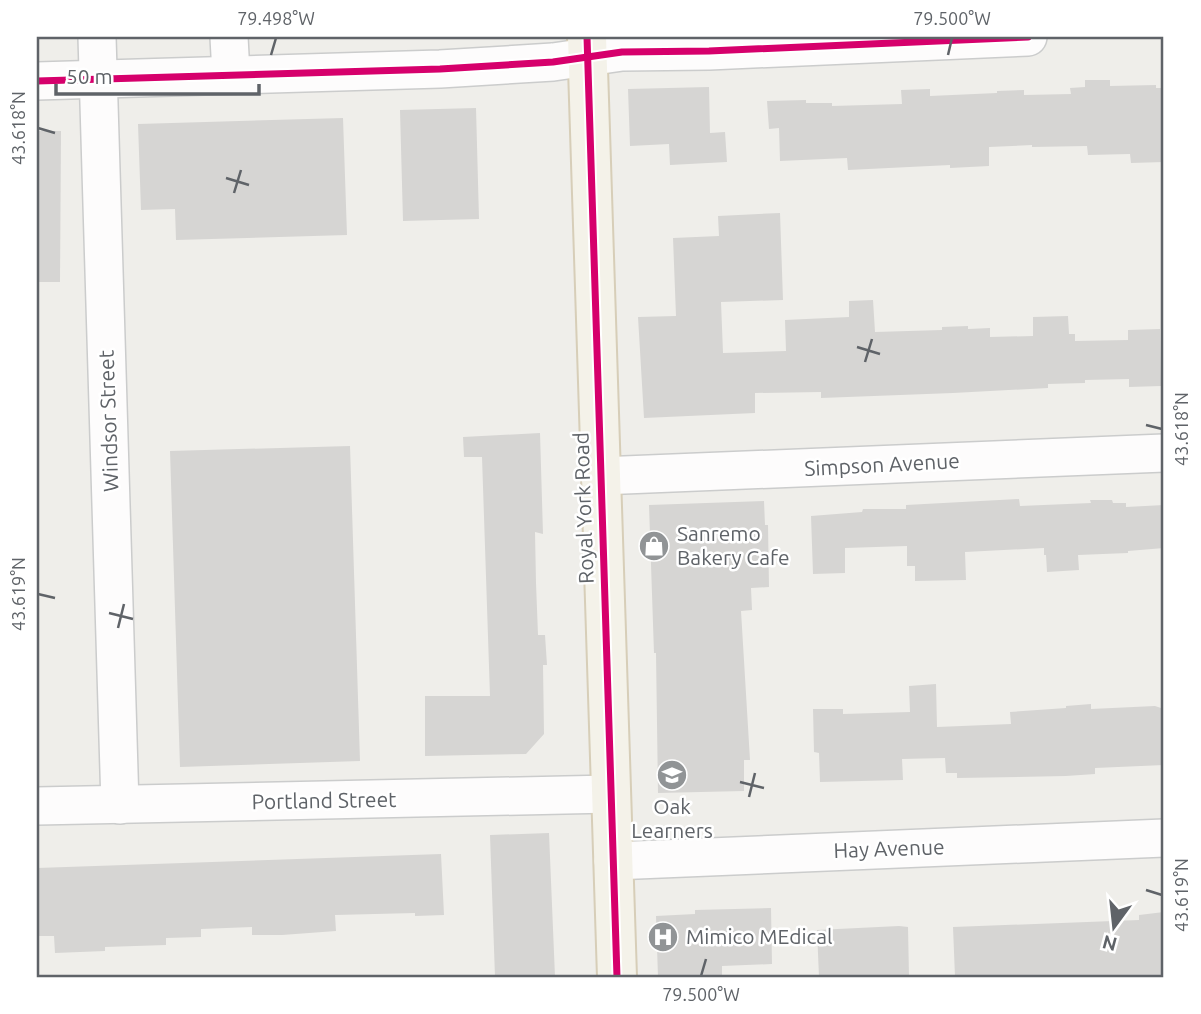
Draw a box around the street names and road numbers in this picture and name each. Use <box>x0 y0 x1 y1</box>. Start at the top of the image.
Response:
street label: Windsor Street <box>94 350 122 492</box>
street label: Royal York Road <box>568 432 598 584</box>
street label: Simpson Avenue <box>804 448 960 480</box>
street label: Portland Street <box>251 787 397 813</box>
street label: Hay Avenue <box>833 834 945 862</box>

